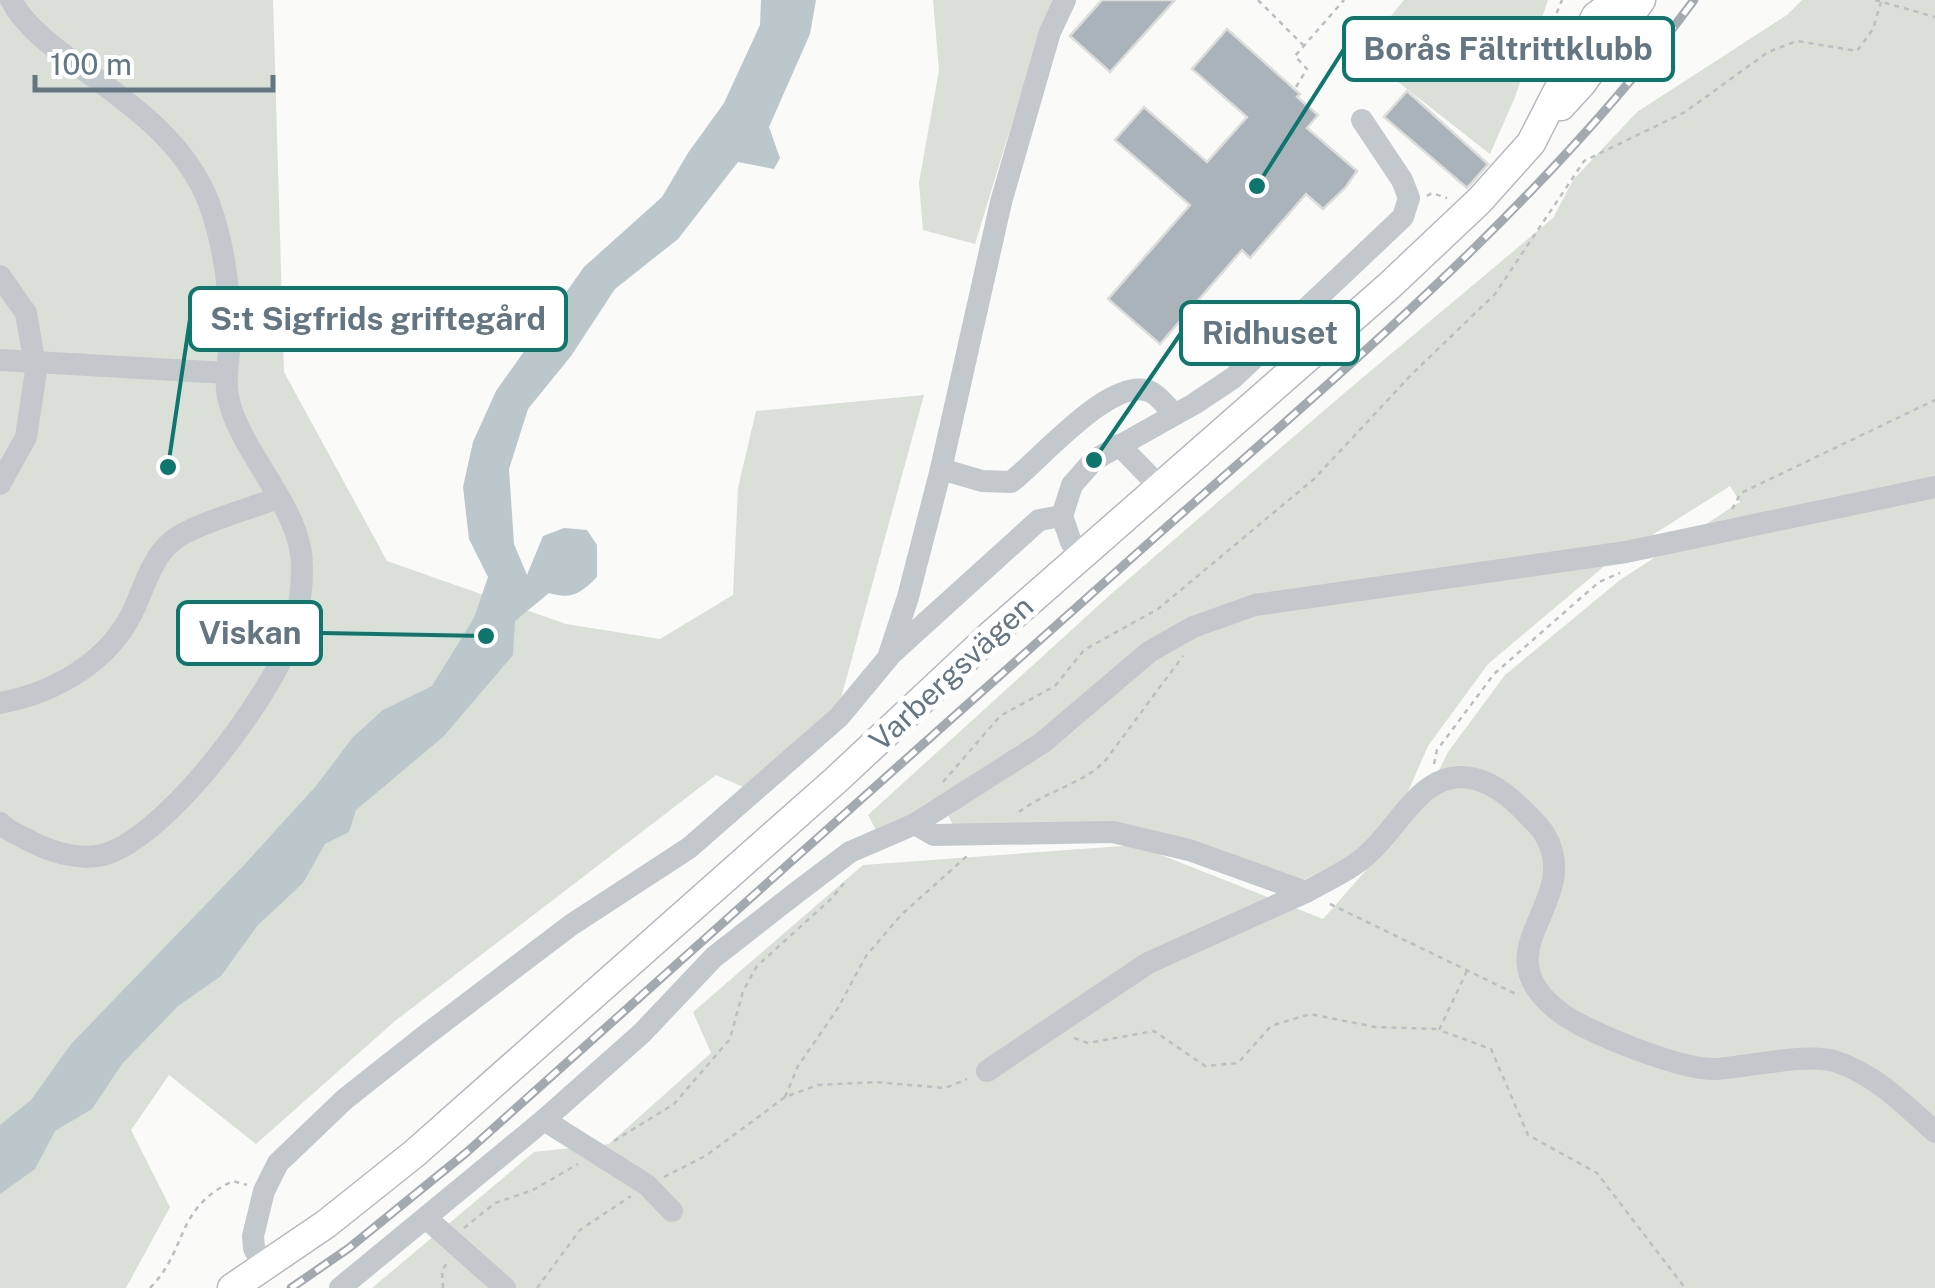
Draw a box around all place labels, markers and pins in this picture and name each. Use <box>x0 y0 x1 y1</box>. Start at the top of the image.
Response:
callout: Borås Fältrittklubb <box>1344 18 1673 80</box>
callout: S:t Sigfrids griftegård <box>190 288 566 350</box>
callout: Ridhuset <box>1181 302 1358 364</box>
callout: Viskan <box>178 602 321 664</box>

